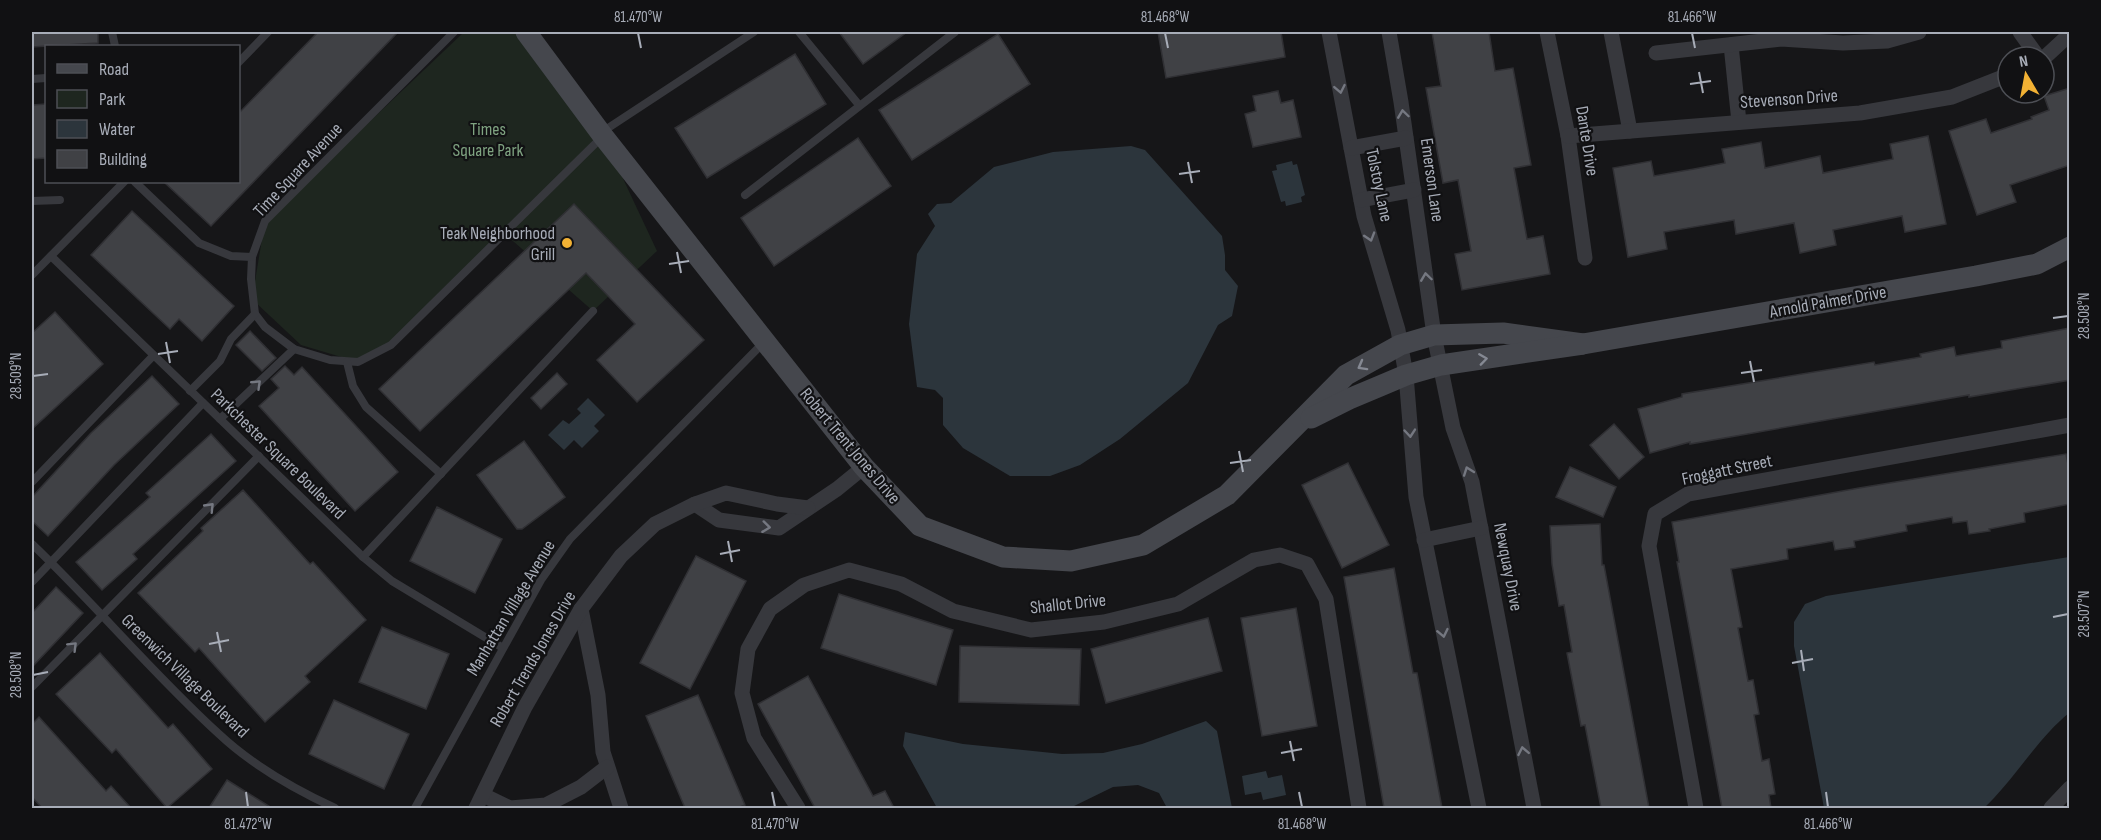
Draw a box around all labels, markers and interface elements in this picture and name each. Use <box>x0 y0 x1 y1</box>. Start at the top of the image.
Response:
text: 81.470°W <box>614 8 662 27</box>
text: 81.468°W <box>1141 8 1189 27</box>
text: 81.466°W <box>1668 8 1717 27</box>
legend <box>45 45 240 183</box>
north arrow <box>1996 45 2056 105</box>
text: N <box>2018 52 2030 72</box>
text: Road <box>99 59 129 80</box>
one-way arrow <box>1333 84 1346 94</box>
street label: Stevenson Drive <box>1739 85 1839 113</box>
text: Park <box>99 89 125 110</box>
street label: Dante Drive <box>1571 105 1603 177</box>
one-way arrow <box>1397 109 1409 119</box>
text: Water <box>99 119 135 140</box>
street label: Time Square Avenue <box>249 119 347 221</box>
park label: Times Square Park <box>453 119 524 161</box>
street label: Emerson Lane <box>1416 137 1448 223</box>
street label: Tolstoy Lane <box>1361 146 1397 224</box>
text: Building <box>99 149 147 170</box>
place label: Teak Neighborhood Grill <box>440 223 555 265</box>
one-way arrow <box>1363 231 1375 242</box>
marker: Teak Neighborhood Grill <box>560 236 574 250</box>
one-way arrow <box>1420 272 1432 281</box>
street label: Arnold Palmer Drive <box>1767 281 1888 323</box>
text: 28.508°N <box>2075 293 2094 339</box>
text: 28.509°N <box>7 353 26 399</box>
one-way arrow <box>1479 354 1488 366</box>
one-way arrow <box>1357 359 1368 370</box>
one-way arrow <box>250 381 261 392</box>
street label: Parkchester Square Boulevard <box>206 384 350 524</box>
street label: Robert Trent Jones Drive <box>795 384 905 508</box>
one-way arrow <box>1404 429 1417 438</box>
street label: Froggatt Street <box>1680 450 1775 490</box>
one-way arrow <box>1463 467 1476 477</box>
one-way arrow <box>202 503 213 514</box>
one-way arrow <box>762 520 771 533</box>
street label: Newquay Drive <box>1489 521 1527 613</box>
street label: Manhattan Village Avenue <box>462 536 560 680</box>
street label: Robert Trends Jones Drive <box>486 587 580 731</box>
street label: Shallot Drive <box>1029 590 1107 618</box>
text: 28.507°N <box>2075 591 2094 637</box>
street label: Greenwich Village Boulevard <box>117 610 253 742</box>
one-way arrow <box>1436 627 1449 637</box>
one-way arrow <box>65 642 76 653</box>
text: 28.508°N <box>7 652 26 698</box>
one-way arrow <box>1517 746 1530 756</box>
text: 81.472°W <box>224 815 272 834</box>
text: 81.470°W <box>751 815 799 834</box>
text: 81.468°W <box>1278 815 1326 834</box>
text: 81.466°W <box>1804 815 1853 834</box>

